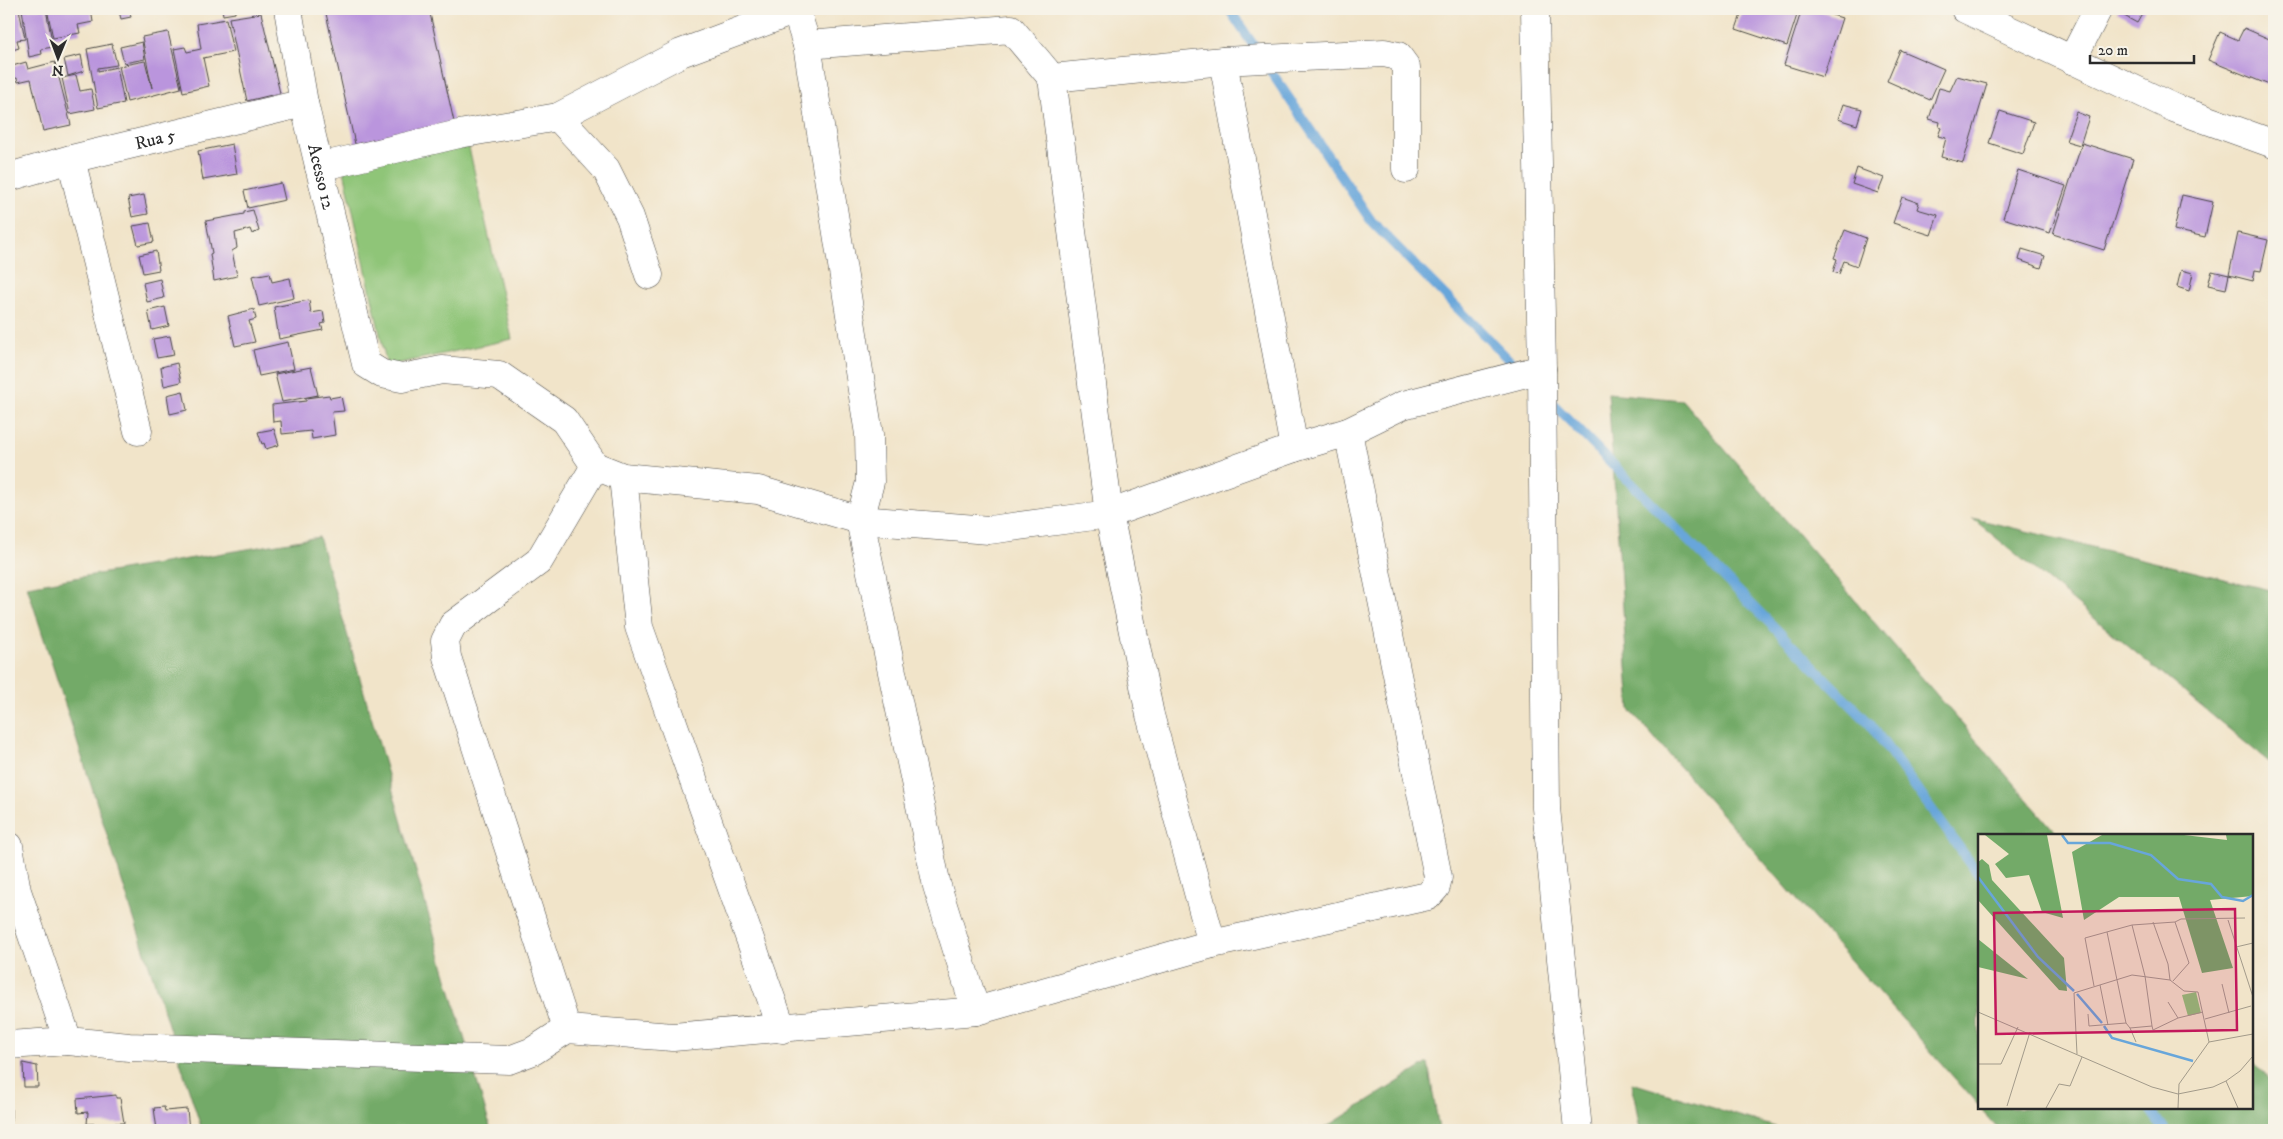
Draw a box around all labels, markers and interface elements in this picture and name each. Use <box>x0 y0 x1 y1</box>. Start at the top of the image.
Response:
north arrow <box>32 32 82 82</box>
scale bar <box>2090 32 2194 64</box>
text: 20 m <box>2098 41 2128 60</box>
text: N <box>51 61 64 79</box>
street label: Rua 5 <box>133 124 178 155</box>
street label: Acesso 12 <box>302 142 339 212</box>
inset map <box>1978 834 2253 1109</box>

